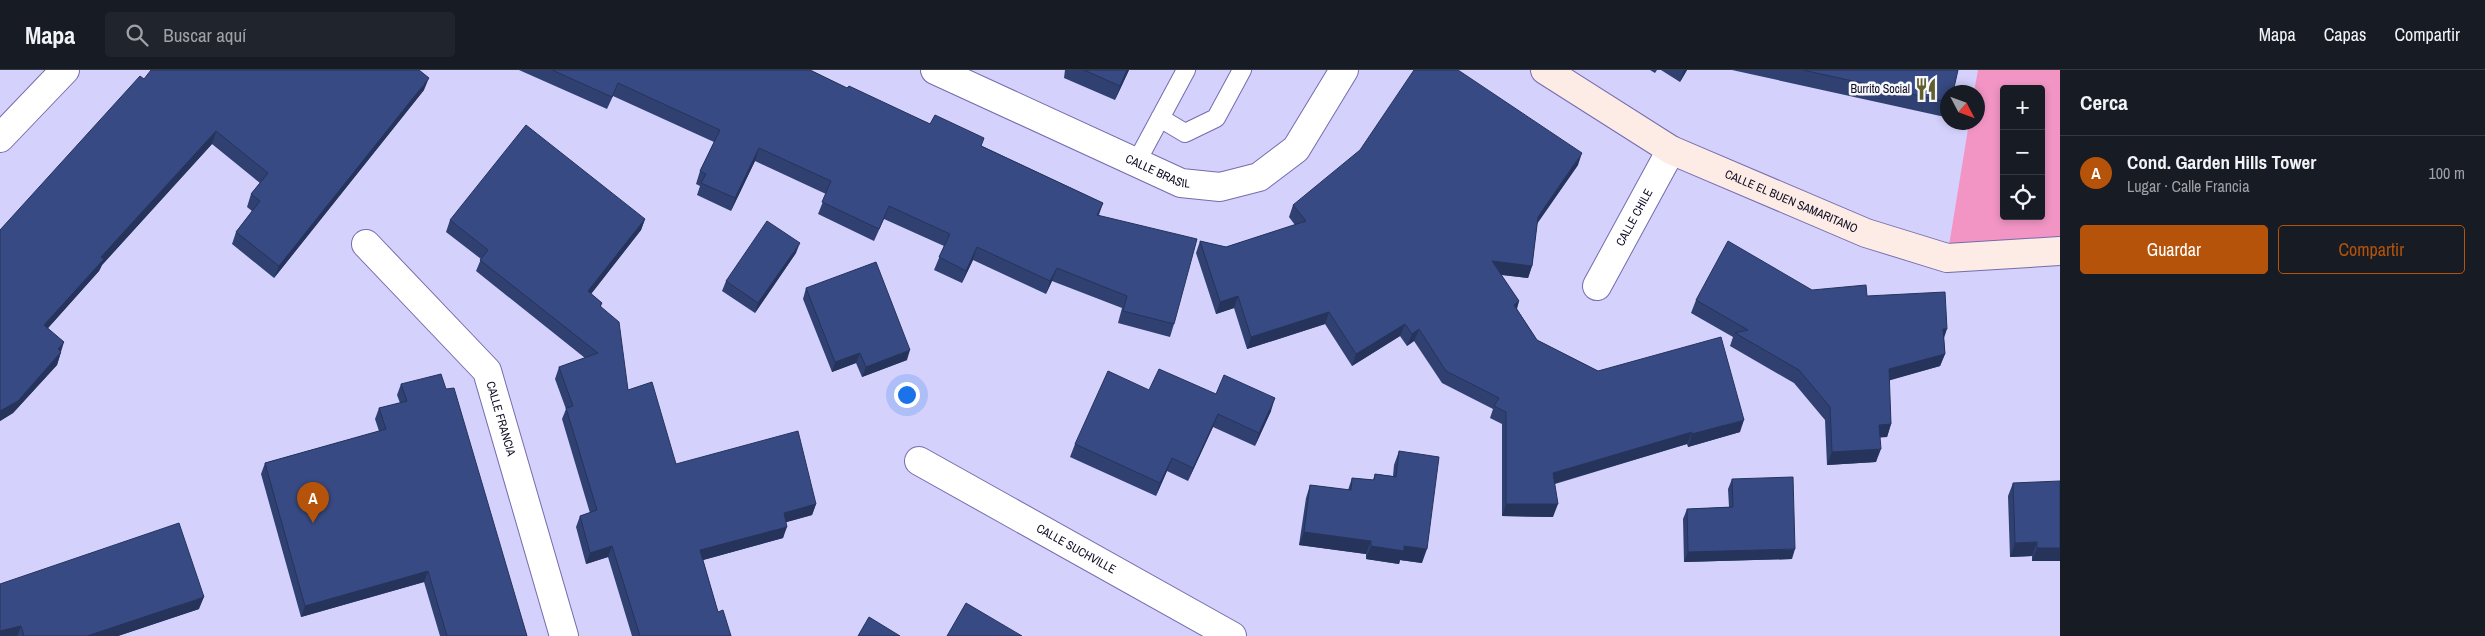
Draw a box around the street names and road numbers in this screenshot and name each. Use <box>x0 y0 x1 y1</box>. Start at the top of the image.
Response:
street label: CALLE BRASIL <box>1123 151 1191 192</box>
street label: CALLE EL BUEN SAMARITANO <box>1722 166 1861 237</box>
street label: CALLE CHILE <box>1612 186 1656 249</box>
street label: CALLE FRANCIA <box>482 379 519 458</box>
street label: CALLE SUCHVILLE <box>1033 520 1119 577</box>

